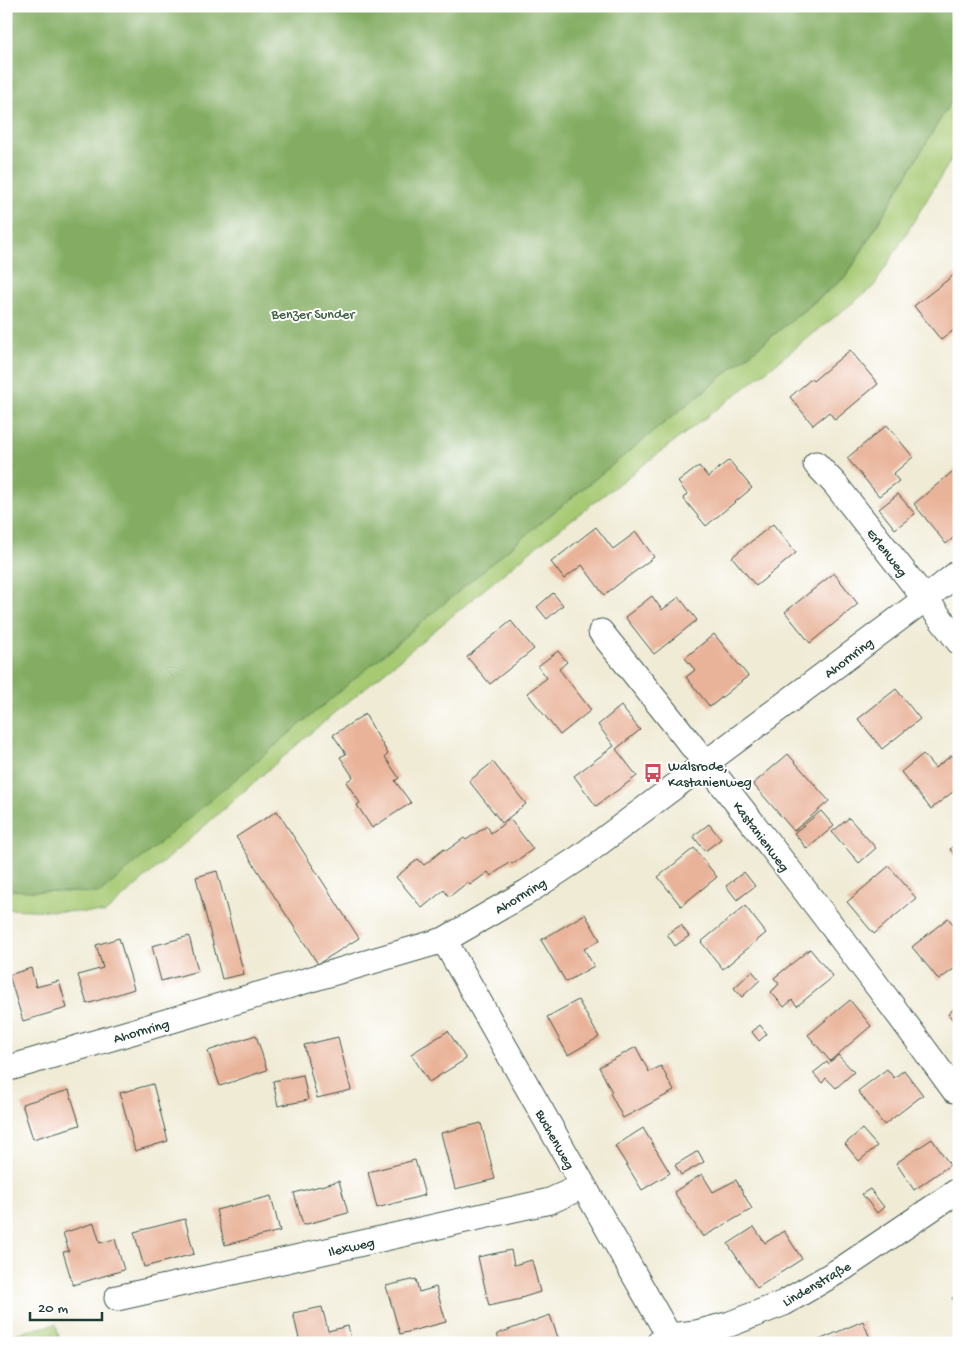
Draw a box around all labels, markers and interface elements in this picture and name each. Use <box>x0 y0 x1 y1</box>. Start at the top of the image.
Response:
park label: Benzer Sunder <box>271 307 355 324</box>
street label: Erlenweg <box>862 526 910 581</box>
street label: Ahornring <box>822 635 878 683</box>
place label: Walsrode, Kastanienweg <box>668 759 752 792</box>
bus stop icon: Walsrode, Kastanienweg <box>642 762 664 784</box>
street label: Kastanienweg <box>728 799 792 876</box>
street label: Ahornring <box>492 875 550 919</box>
street label: Ahornring <box>112 1016 172 1048</box>
street label: Buchenweg <box>530 1106 577 1173</box>
street label: Ilexweg <box>327 1235 376 1262</box>
street label: Lindenstraße <box>780 1258 855 1312</box>
scale bar <box>30 1289 102 1321</box>
text: 20 m <box>38 1300 68 1318</box>

